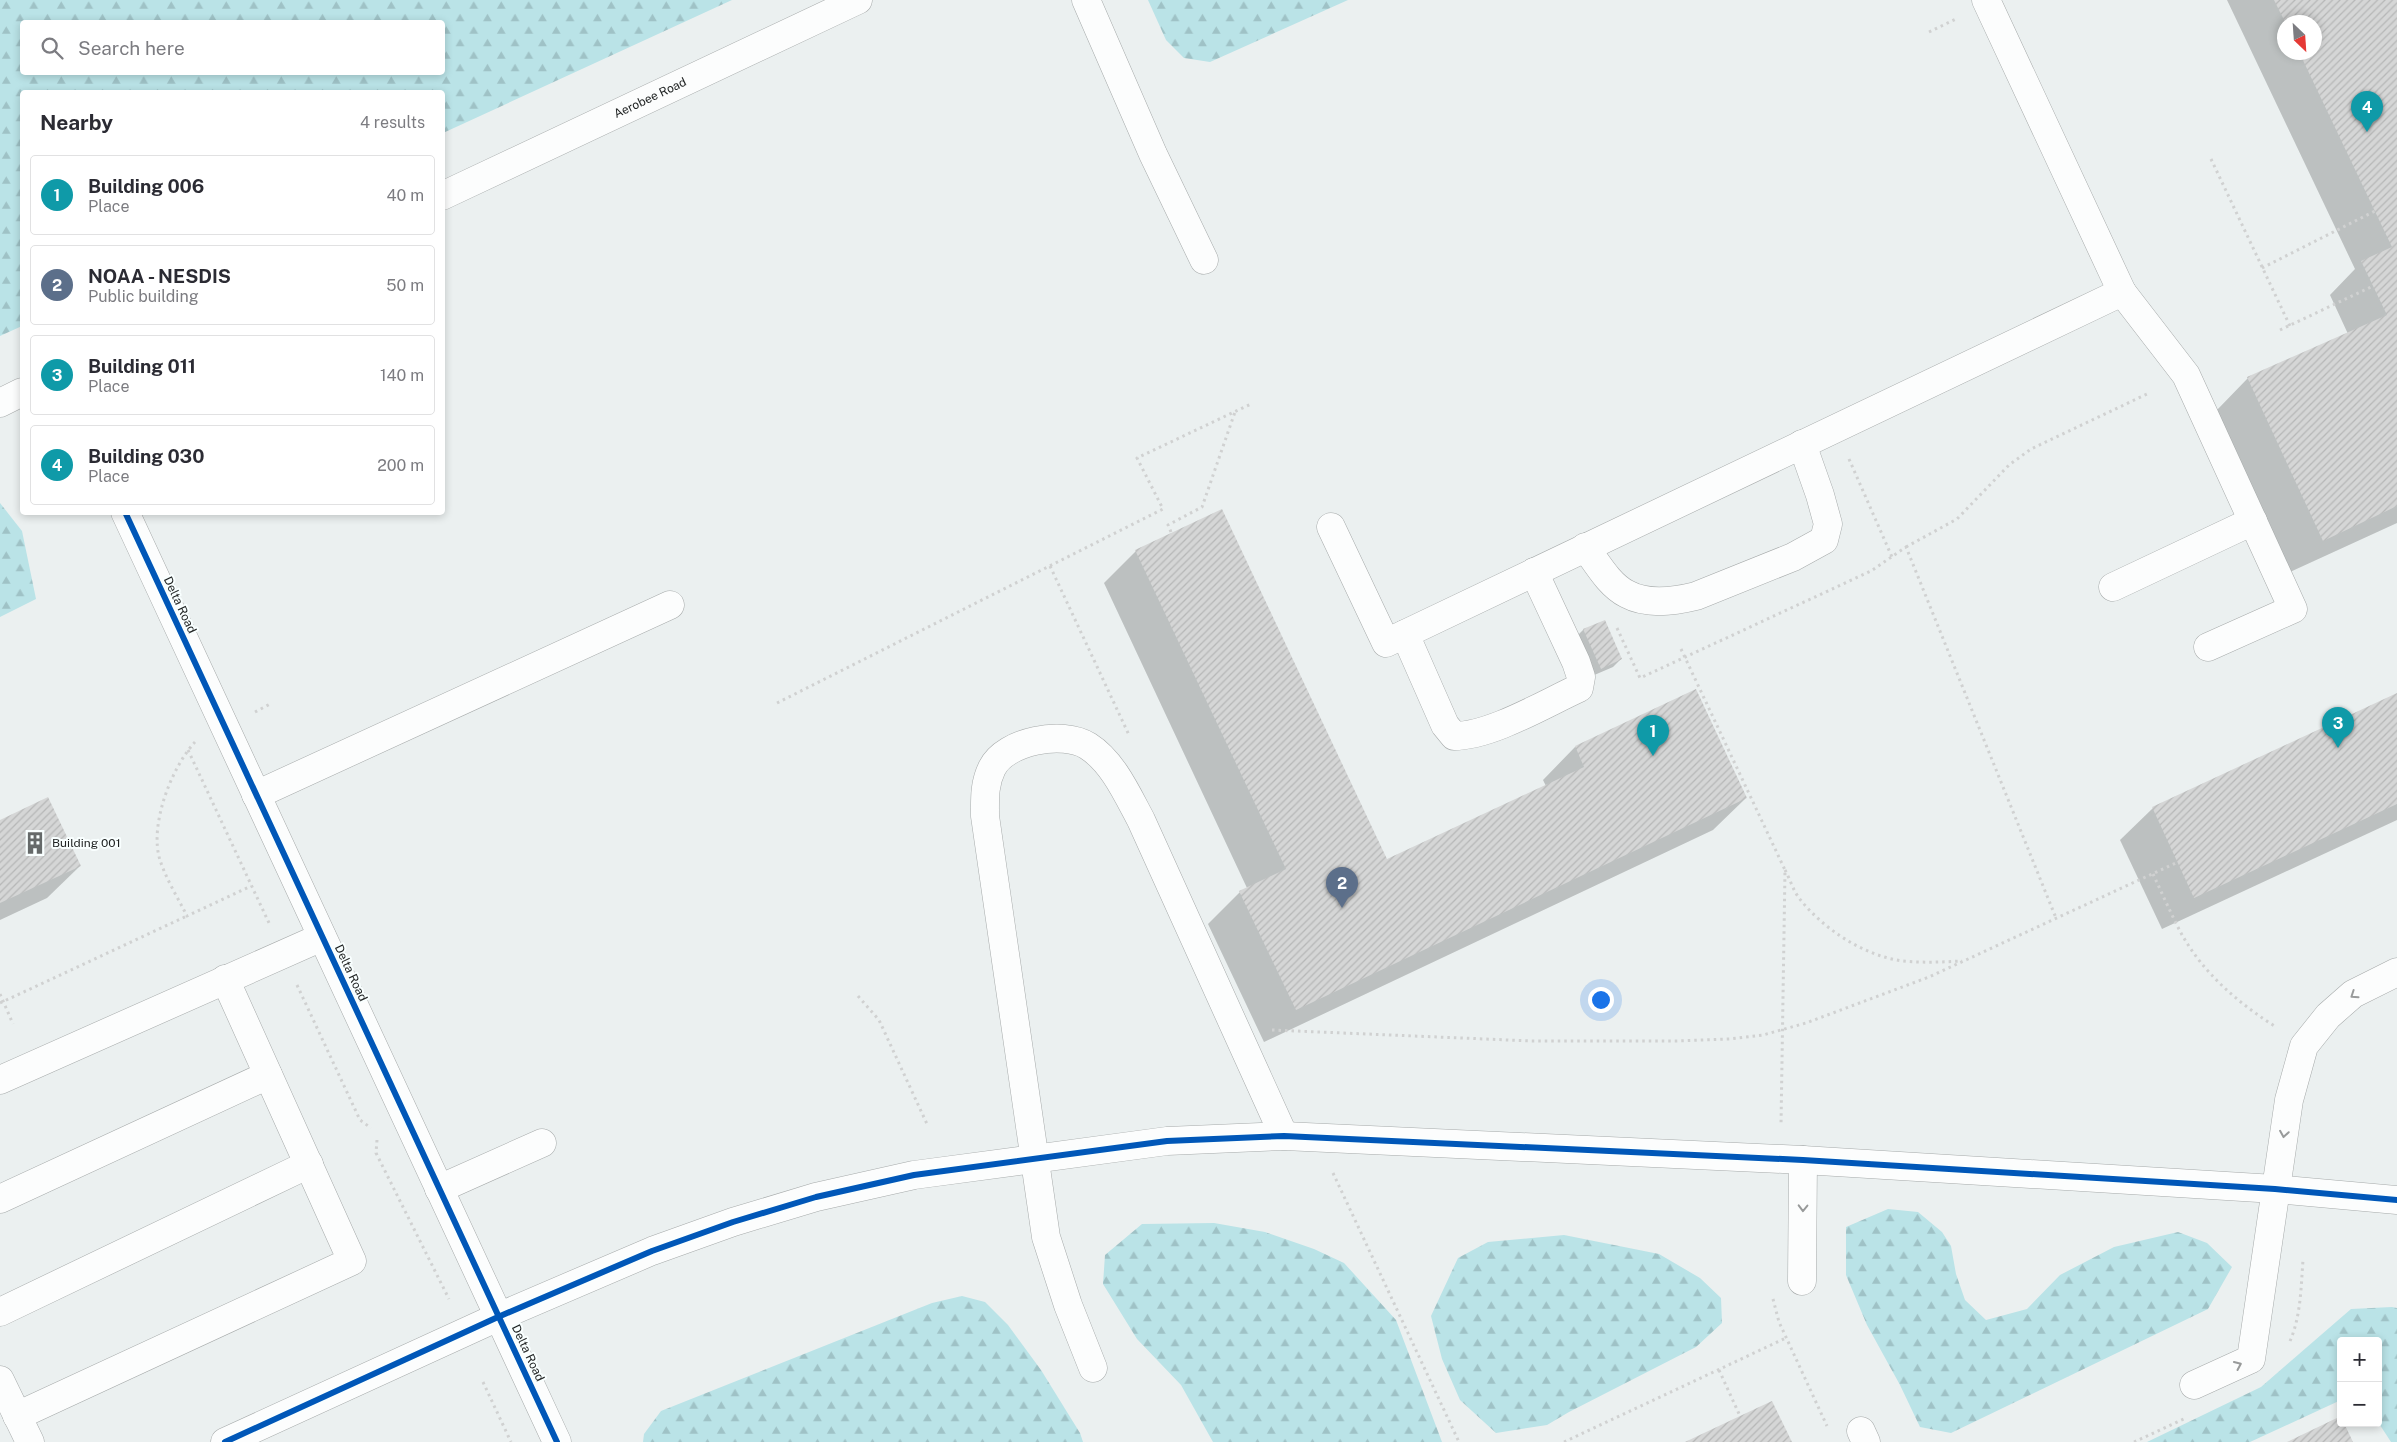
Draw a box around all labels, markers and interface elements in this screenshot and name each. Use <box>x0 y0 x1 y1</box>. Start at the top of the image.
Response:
north arrow <box>2277 15 2322 60</box>
search box <box>20 20 445 75</box>
icon: search <box>38 34 66 62</box>
text: Search here <box>78 37 185 59</box>
street label: Aerobee Road <box>611 75 689 121</box>
pin: 4 <box>2351 91 2383 132</box>
text: Nearby <box>40 110 113 135</box>
text: 4 results <box>360 113 425 132</box>
text: Building 006 <box>88 175 204 197</box>
text: 1 <box>54 186 60 205</box>
text: 40 m <box>386 186 424 205</box>
text: Place <box>88 197 130 216</box>
text: NOAA - NESDIS <box>88 265 231 287</box>
text: 2 <box>52 276 62 295</box>
text: 50 m <box>386 276 424 295</box>
text: Public building <box>88 287 199 306</box>
text: Building 011 <box>88 355 196 377</box>
text: 3 <box>52 366 62 385</box>
text: 140 m <box>380 366 424 385</box>
text: Place <box>88 377 130 396</box>
text: Building 030 <box>88 445 204 467</box>
text: 4 <box>52 456 62 475</box>
text: 200 m <box>377 456 424 475</box>
text: Place <box>88 467 130 486</box>
street label: Delta Road <box>161 574 199 636</box>
pin: 3 <box>2322 707 2354 748</box>
pin: 1 <box>1637 715 1669 756</box>
building icon: Building 001 <box>22 830 48 856</box>
place label: Building 001 <box>52 836 121 850</box>
pin: 2 <box>1326 867 1358 908</box>
street label: Delta Road <box>332 942 370 1004</box>
your location <box>1588 987 1614 1013</box>
one-way arrow <box>2350 989 2360 998</box>
one-way arrow <box>2279 1130 2289 1138</box>
one-way arrow <box>1798 1205 1808 1213</box>
street label: Delta Road <box>509 1322 547 1384</box>
map controls <box>2337 1337 2382 1427</box>
button: + <box>2337 1337 2382 1382</box>
one-way arrow <box>2233 1361 2242 1372</box>
button: − <box>2337 1382 2382 1427</box>

